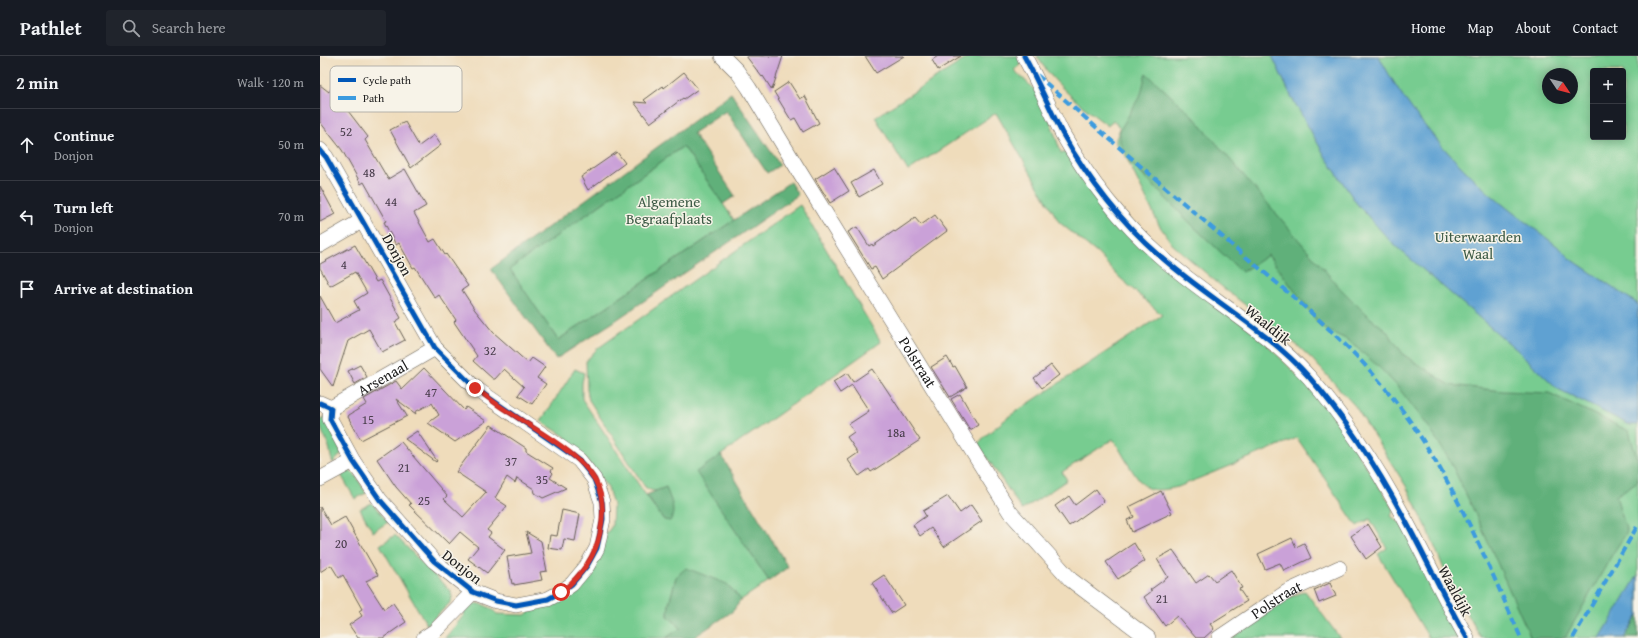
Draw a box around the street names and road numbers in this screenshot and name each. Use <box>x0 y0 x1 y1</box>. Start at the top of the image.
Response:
street label: Donjon <box>377 230 418 280</box>
street label: Waaldijk <box>1241 299 1296 350</box>
street label: Polstraat <box>894 332 942 392</box>
street label: Arsenaal <box>354 355 412 400</box>
street label: Donjon <box>438 544 487 589</box>
street label: Waaldijk <box>1433 562 1478 620</box>
street label: Polstraat <box>1246 575 1306 624</box>

